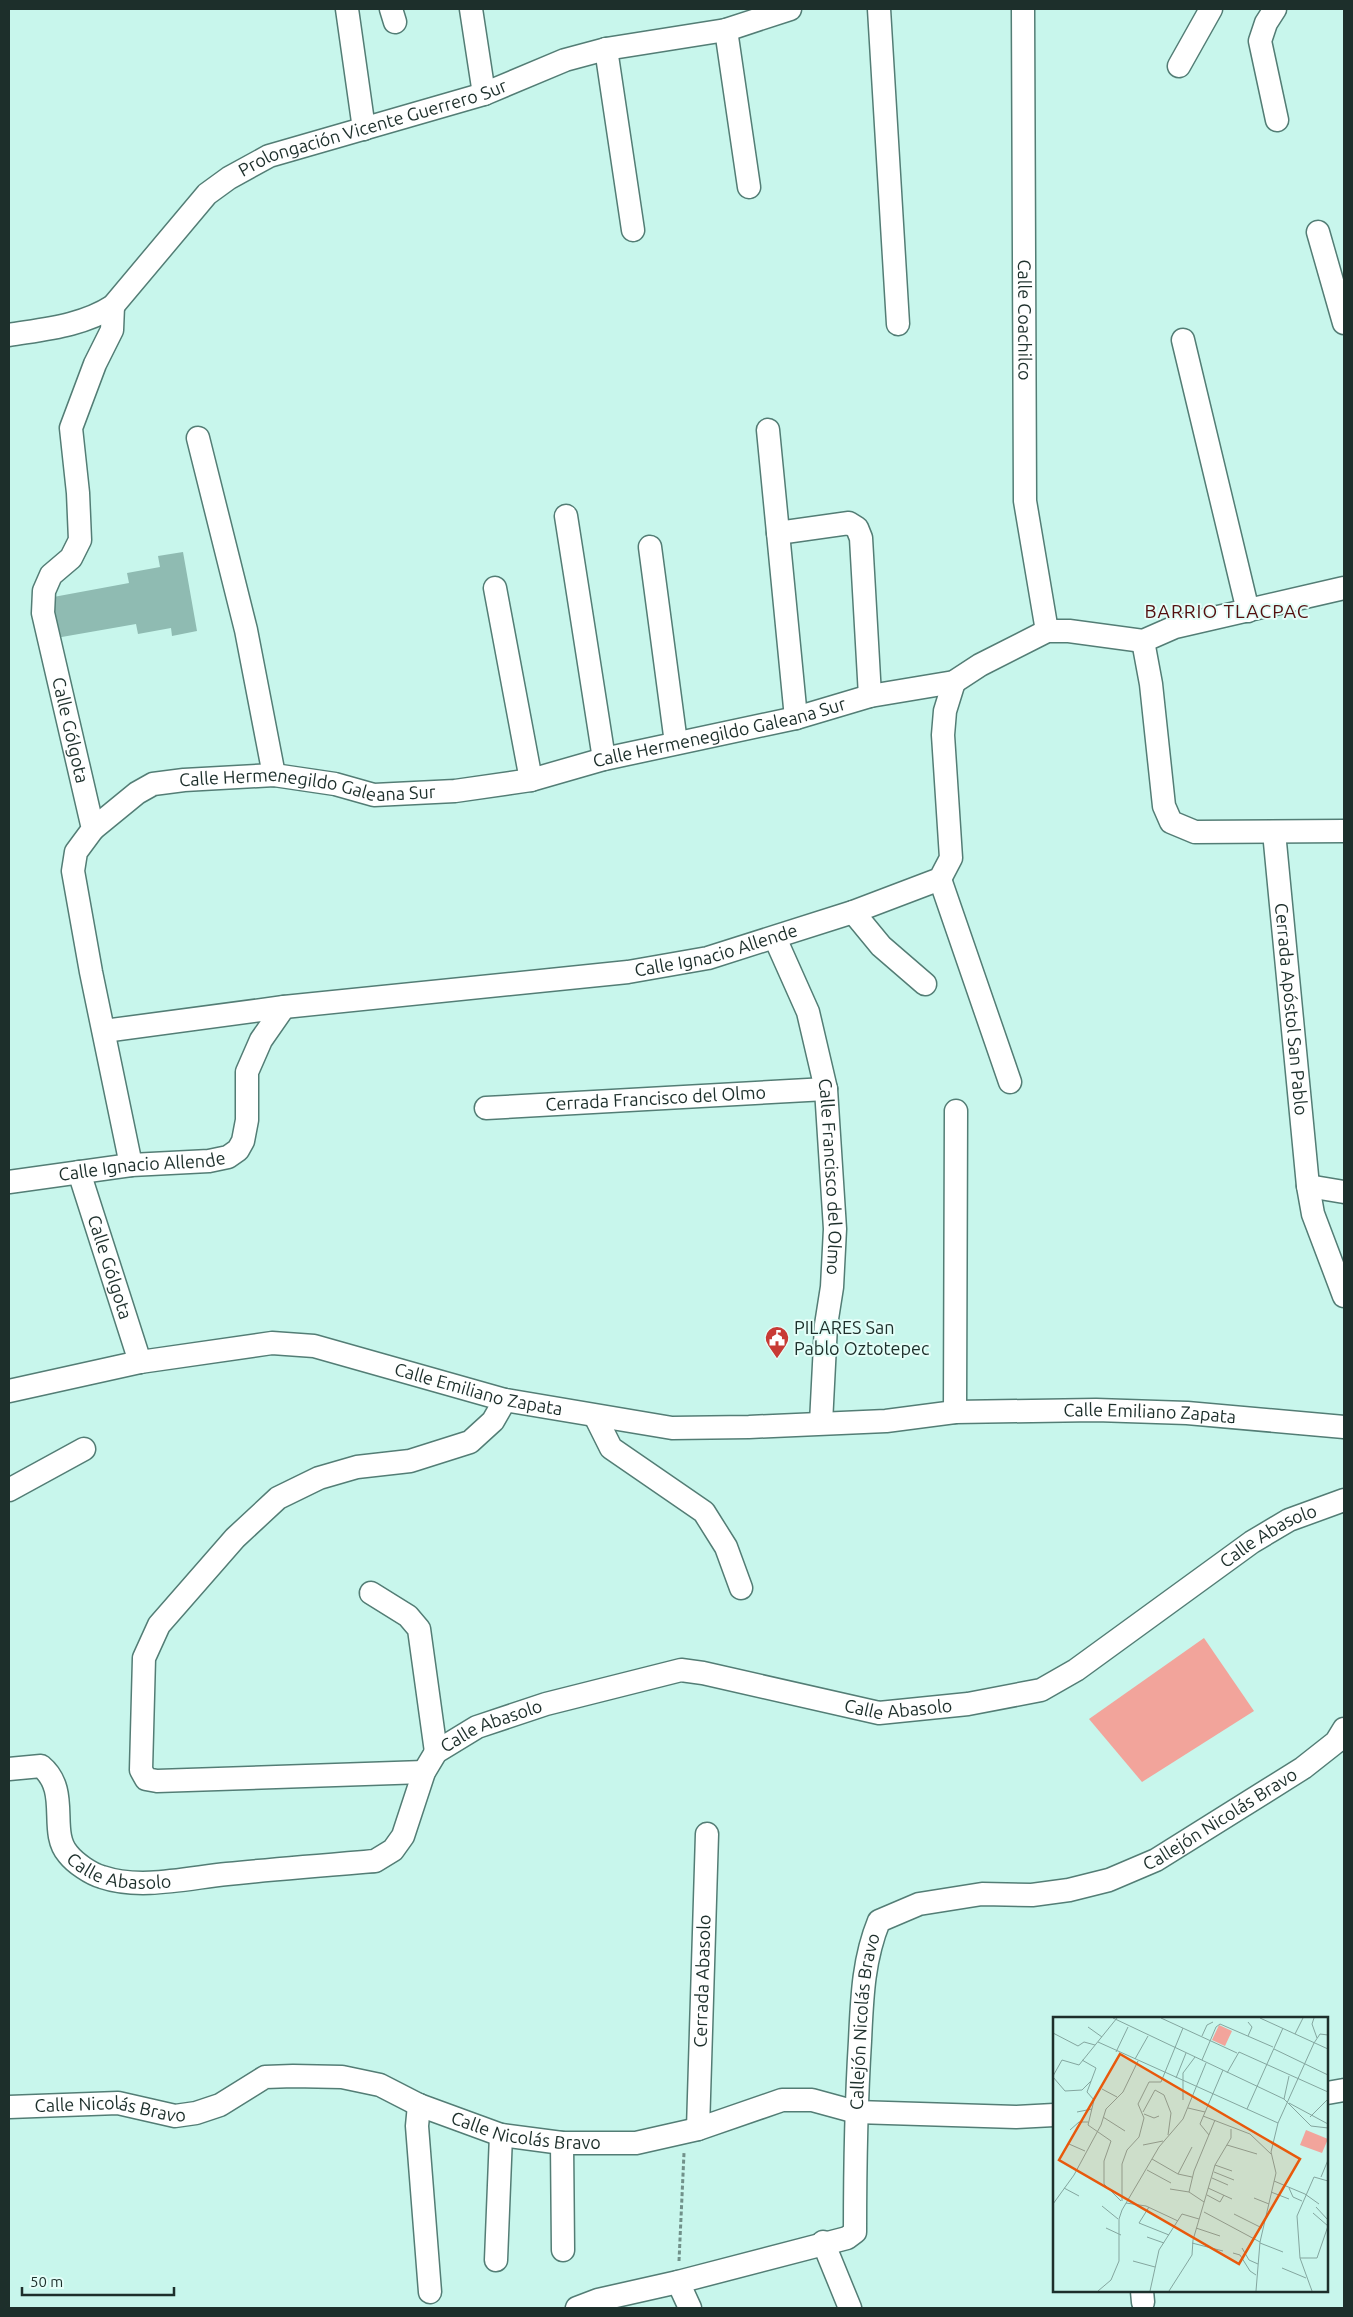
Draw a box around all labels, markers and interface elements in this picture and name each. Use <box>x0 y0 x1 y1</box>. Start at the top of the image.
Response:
street label: Prolongación Vicente Guerrero Sur <box>235 75 510 180</box>
street label: Calle Coachilco <box>1015 259 1036 381</box>
district label: BARRIO TLACPAC <box>1144 600 1310 622</box>
street label: Calle Gólgota <box>49 675 93 785</box>
street label: Calle Hermenegildo Galeana Sur <box>590 693 848 771</box>
street label: Calle Hermenegildo Galeana Sur <box>179 764 436 804</box>
street label: Cerrada Apóstol San Pablo <box>1272 902 1312 1116</box>
street label: Calle Ignacio Allende <box>633 919 800 980</box>
street label: Calle Francisco del Olmo <box>815 1076 846 1276</box>
street label: Cerrada Francisco del Olmo <box>545 1081 767 1114</box>
street label: Calle Ignacio Allende <box>57 1147 227 1184</box>
street label: Calle Gólgota <box>84 1212 137 1321</box>
place label: PILARES San Pablo Oztotepec <box>794 1317 929 1358</box>
public building icon: PILARES San Pablo Oztotepec <box>764 1325 790 1359</box>
street label: Calle Emiliano Zapata <box>392 1358 564 1419</box>
street label: Calle Emiliano Zapata <box>1063 1399 1237 1426</box>
street label: Calle Abasolo <box>1216 1500 1319 1571</box>
street label: Calle Abasolo <box>843 1694 953 1723</box>
street label: Calle Abasolo <box>437 1695 545 1756</box>
street label: Callejón Nicolás Bravo <box>1140 1763 1300 1873</box>
street label: Calle Abasolo <box>63 1848 172 1892</box>
street label: Cerrada Abasolo <box>689 1914 714 2048</box>
street label: Callejón Nicolás Bravo <box>846 1930 883 2110</box>
inset map <box>1053 2017 1328 2292</box>
street label: Calle Nicolás Bravo <box>34 2092 187 2125</box>
street label: Calle Nicolás Bravo <box>449 2107 601 2152</box>
scale bar <box>22 2264 175 2296</box>
text: 50 m <box>30 2273 63 2290</box>

